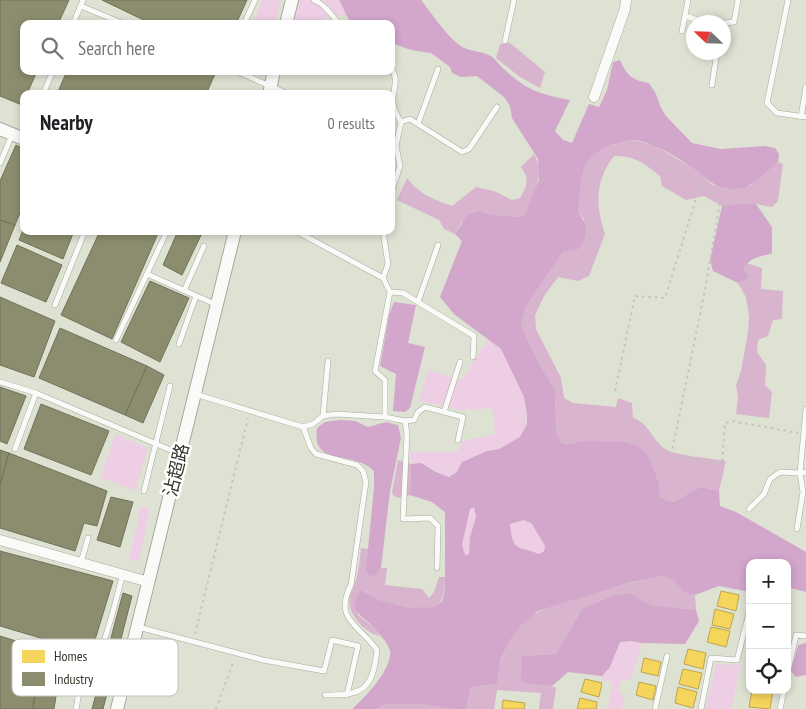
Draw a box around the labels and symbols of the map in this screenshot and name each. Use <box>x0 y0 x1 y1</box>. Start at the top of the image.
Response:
north arrow <box>686 15 731 60</box>
street label: 沾超路 <box>158 441 194 499</box>
legend <box>12 639 178 696</box>
text: Homes <box>54 647 87 665</box>
text: Industry <box>54 670 94 688</box>

